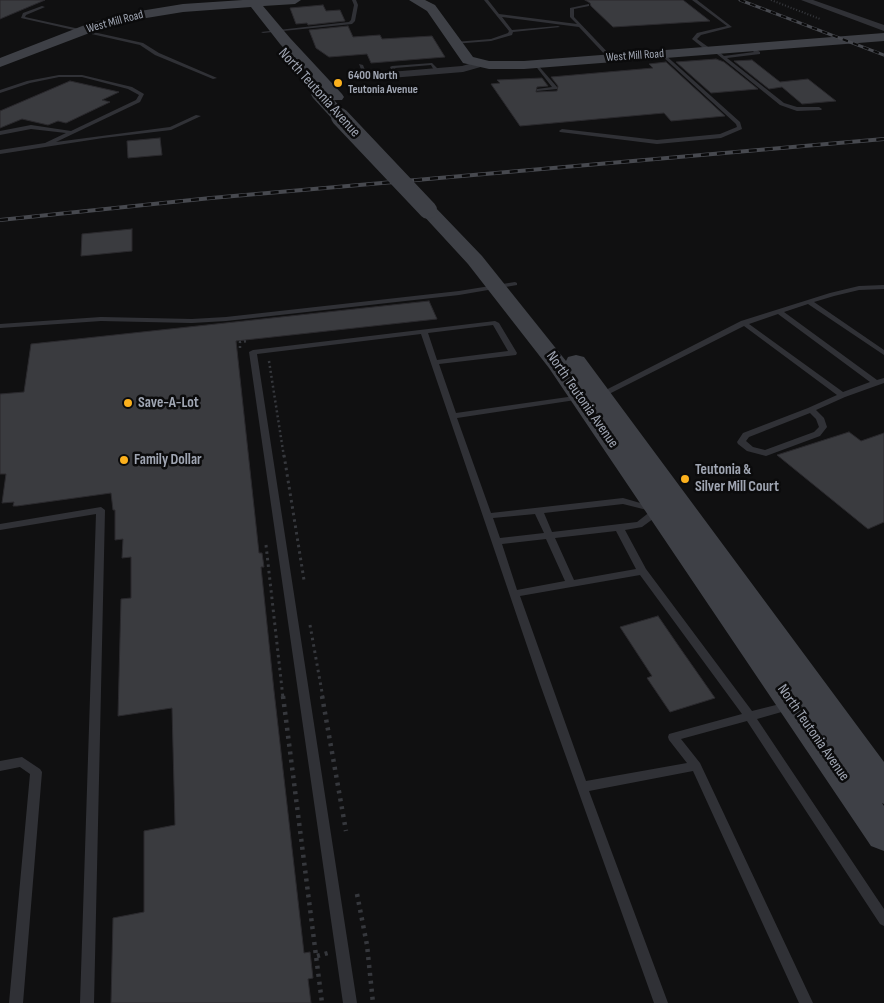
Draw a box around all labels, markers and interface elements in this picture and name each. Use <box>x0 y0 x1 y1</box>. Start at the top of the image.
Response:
street label: West Mill Road <box>85 8 145 36</box>
street label: North Teutonia Avenue <box>274 45 364 141</box>
street label: West Mill Road <box>606 47 664 65</box>
place label: 6400 North Teutonia Avenue <box>348 69 418 97</box>
marker: 6400 North Teutonia Avenue <box>332 77 344 89</box>
street label: North Teutonia Avenue <box>542 348 622 452</box>
place label: Save-A-Lot <box>138 394 199 412</box>
marker: Save-A-Lot <box>122 397 134 409</box>
place label: Family Dollar <box>134 451 202 469</box>
marker: Family Dollar <box>118 454 130 466</box>
place label: Teutonia & Silver Mill Court <box>695 461 779 496</box>
marker: Teutonia & Silver Mill Court <box>679 473 691 485</box>
street label: North Teutonia Avenue <box>773 681 853 785</box>

